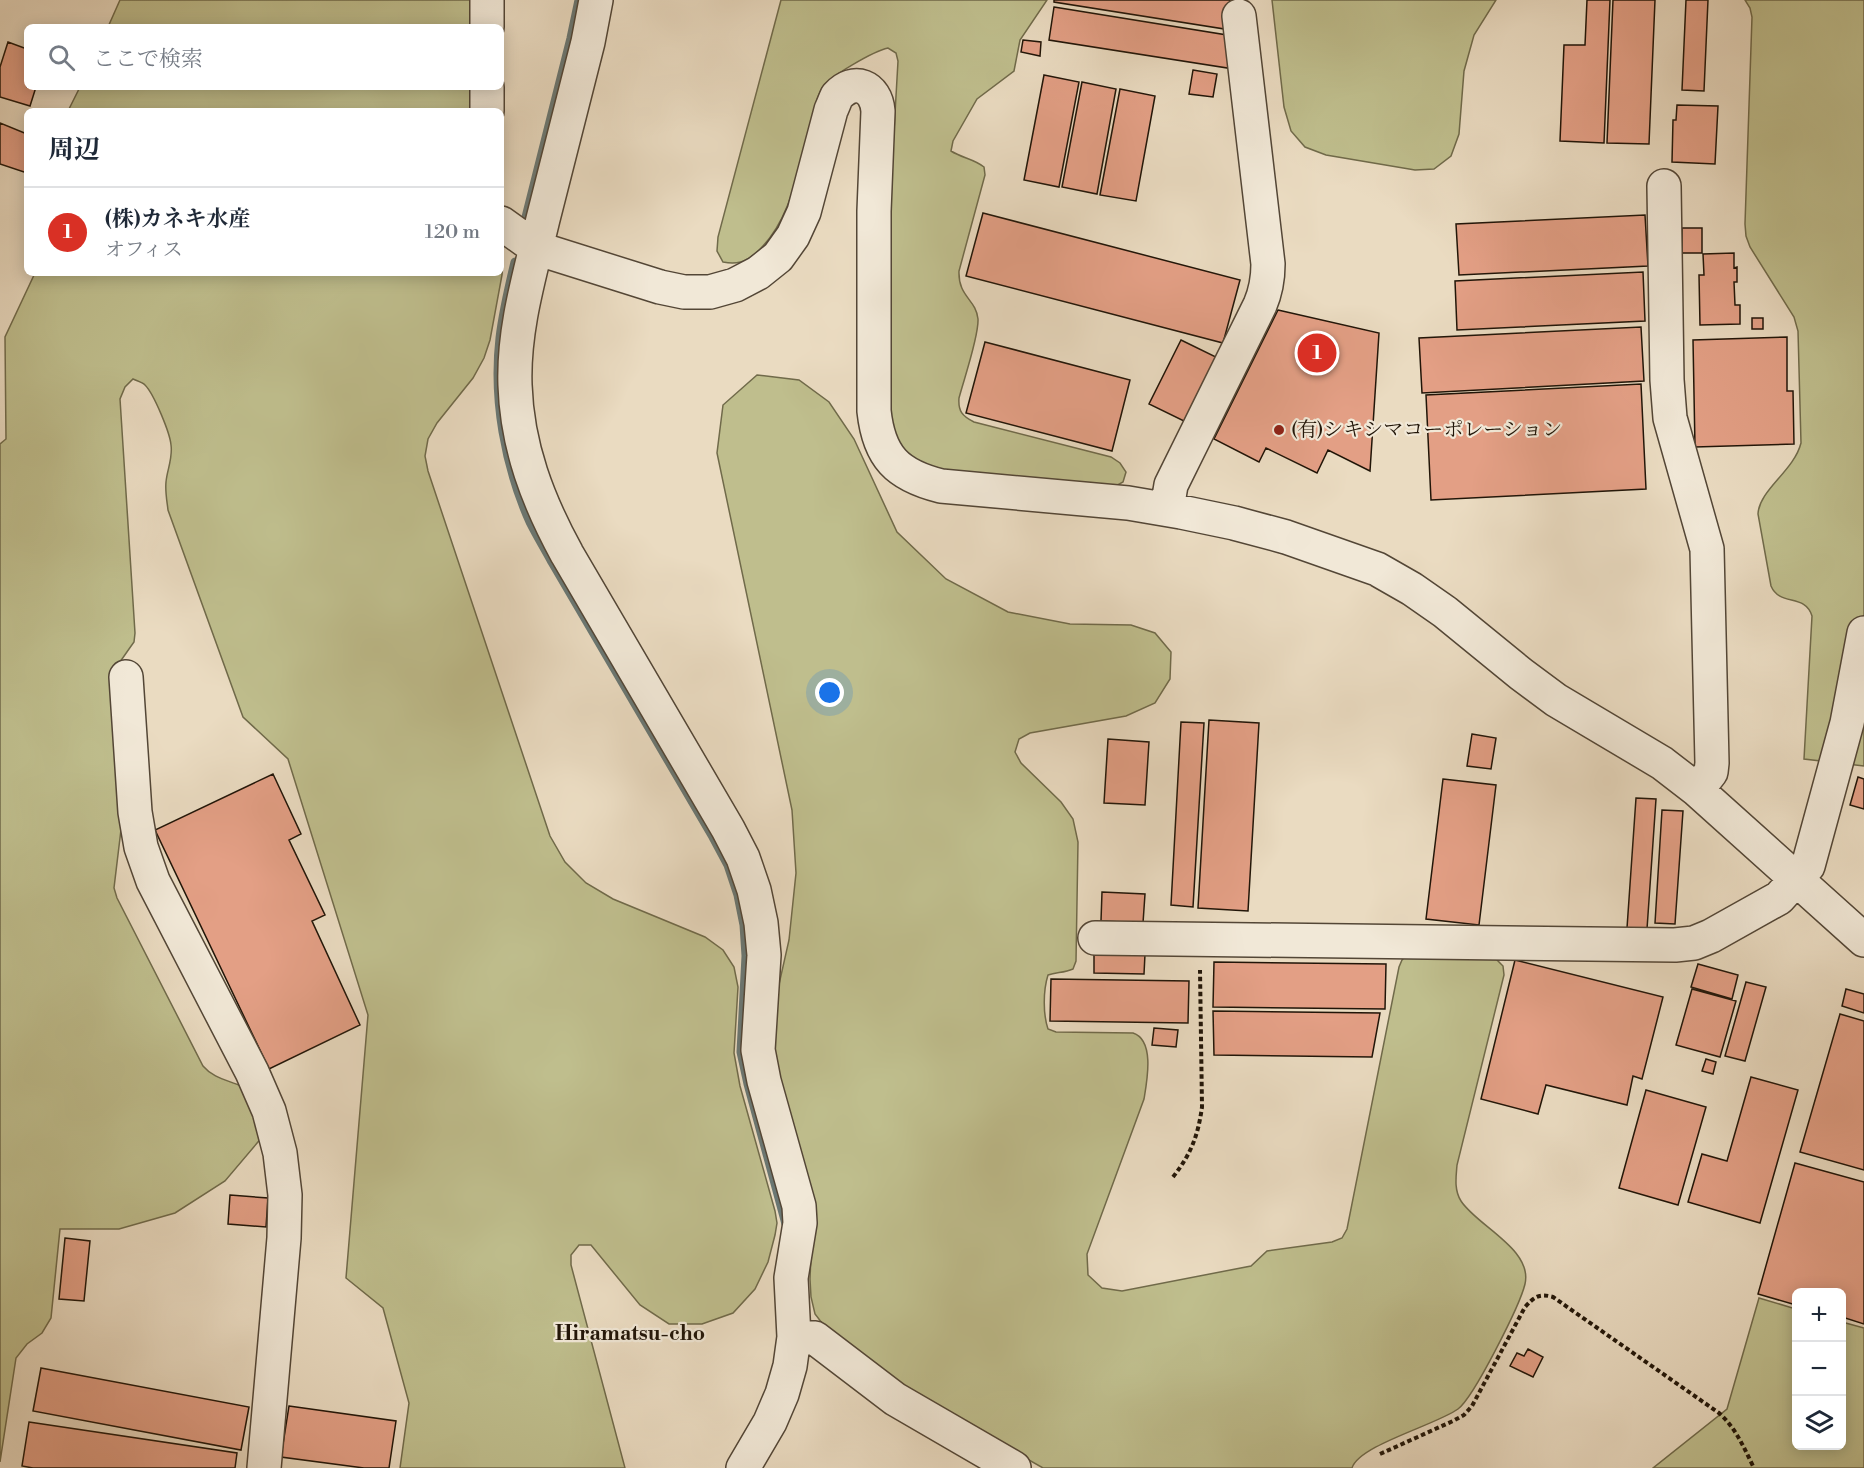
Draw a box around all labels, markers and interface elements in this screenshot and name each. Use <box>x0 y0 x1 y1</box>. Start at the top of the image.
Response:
search box <box>24 24 504 90</box>
icon: search <box>45 41 78 74</box>
text: ここで検索 <box>93 46 203 73</box>
text: 周辺 <box>48 134 100 166</box>
text: (株)カネキ水産 <box>105 206 251 233</box>
text: 1 <box>63 220 72 245</box>
text: 120 m <box>425 220 480 245</box>
text: オフィス <box>105 238 183 263</box>
pin: 1 <box>1298 330 1336 376</box>
place label: (有)シキシマコーポレーション <box>1291 418 1562 443</box>
marker: (有)シキシマコーポレーション <box>1272 423 1286 437</box>
your location <box>815 678 844 707</box>
map controls <box>1792 1288 1846 1450</box>
button: + <box>1792 1288 1846 1342</box>
district label: Hiramatsu-cho <box>555 1321 705 1347</box>
button: − <box>1792 1342 1846 1396</box>
button: layers <box>1792 1396 1846 1450</box>

